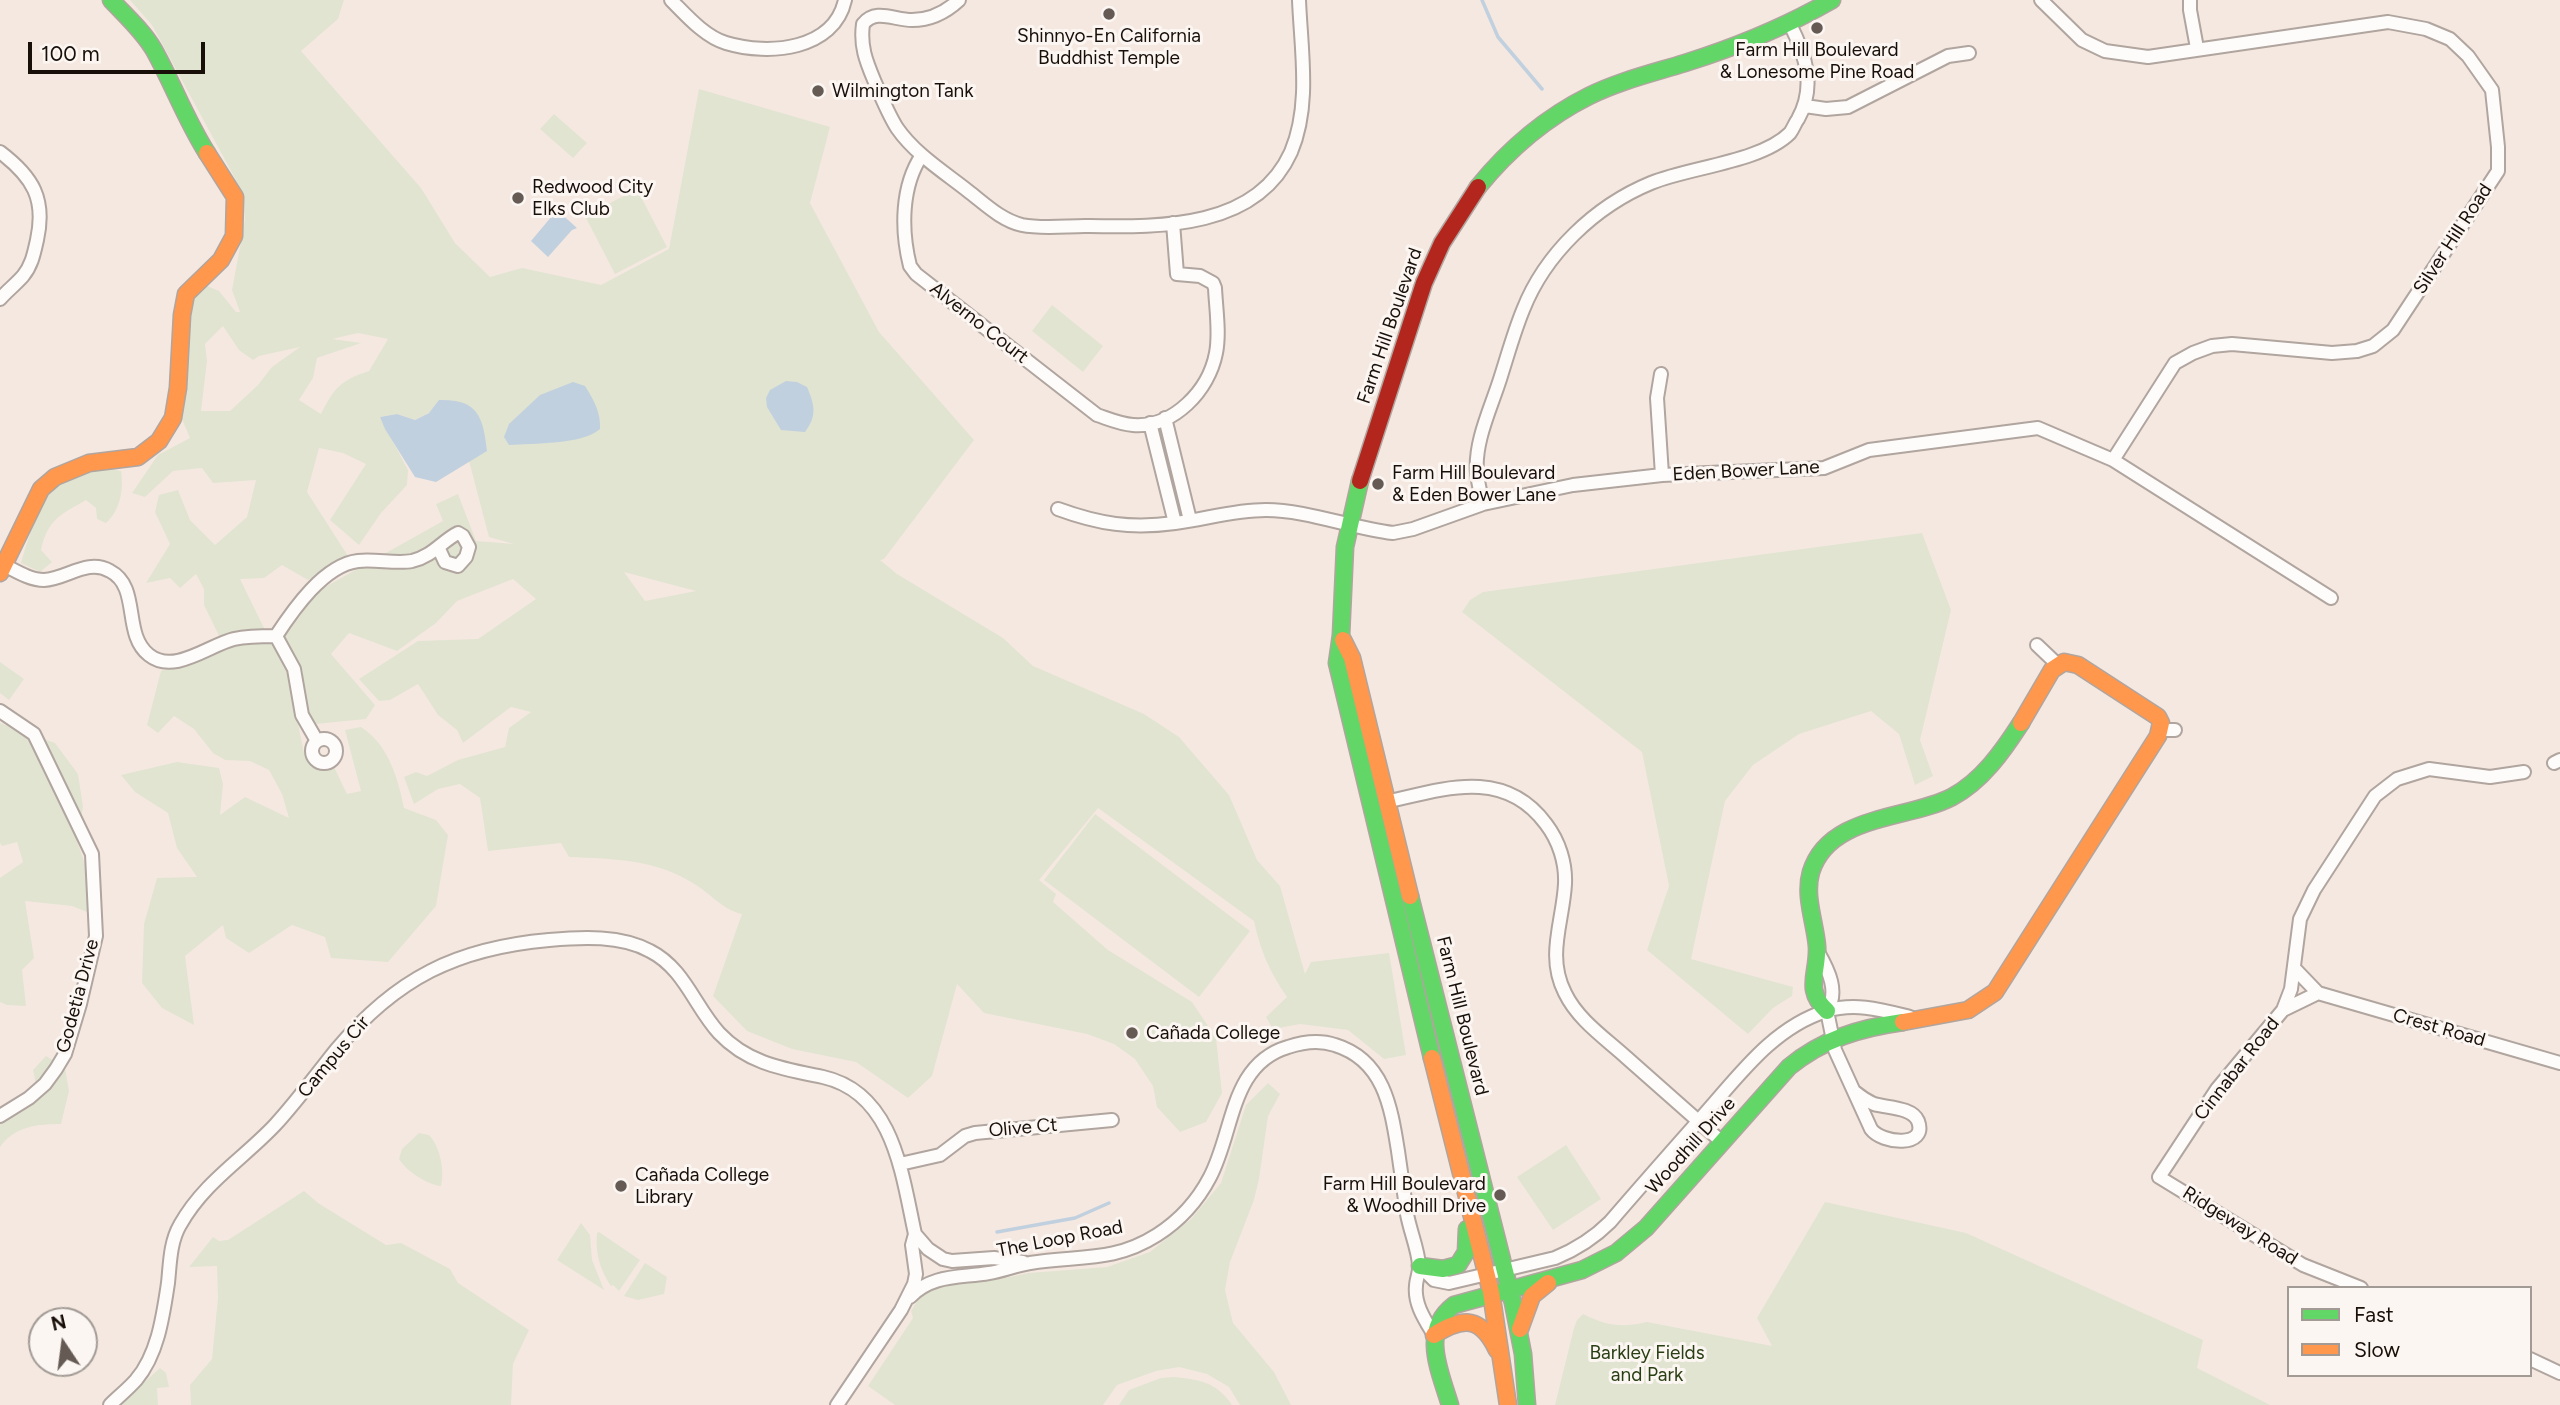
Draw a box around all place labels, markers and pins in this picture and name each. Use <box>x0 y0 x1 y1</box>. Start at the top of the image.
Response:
marker: Shinnyo-En California Buddhist Temple <box>1101 6 1117 22</box>
marker: Farm Hill Boulevard & Lonesome Pine Road <box>1809 20 1825 36</box>
place label: Shinnyo-En California Buddhist Temple <box>1017 25 1201 69</box>
place label: Farm Hill Boulevard & Lonesome Pine Road <box>1720 39 1914 83</box>
place label: Wilmington Tank <box>832 80 973 102</box>
marker: Wilmington Tank <box>810 83 826 99</box>
place label: Redwood City Elks Club <box>532 176 653 220</box>
marker: Redwood City Elks Club <box>510 190 526 206</box>
place label: Farm Hill Boulevard & Eden Bower Lane <box>1392 462 1556 506</box>
marker: Farm Hill Boulevard & Eden Bower Lane <box>1370 476 1386 492</box>
place label: Cañada College <box>1146 1022 1280 1044</box>
marker: Cañada College <box>1124 1025 1140 1041</box>
place label: Cañada College Library <box>635 1164 769 1208</box>
place label: Farm Hill Boulevard & Woodhill Drive <box>1323 1173 1486 1217</box>
marker: Cañada College Library <box>613 1178 629 1194</box>
marker: Farm Hill Boulevard & Woodhill Drive <box>1492 1187 1508 1203</box>

